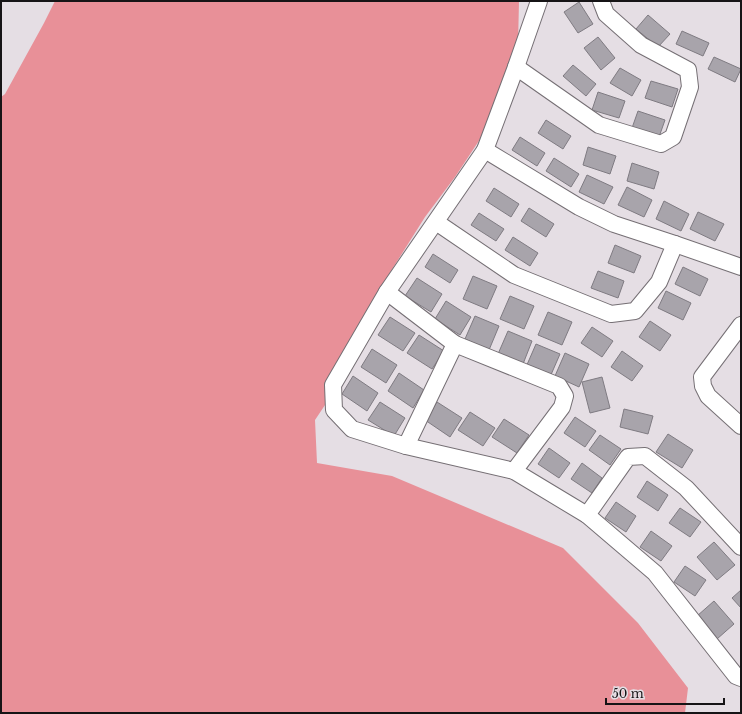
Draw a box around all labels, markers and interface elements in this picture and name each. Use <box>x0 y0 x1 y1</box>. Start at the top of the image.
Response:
scale bar <box>606 680 724 706</box>
text: 50 m <box>612 686 644 701</box>

